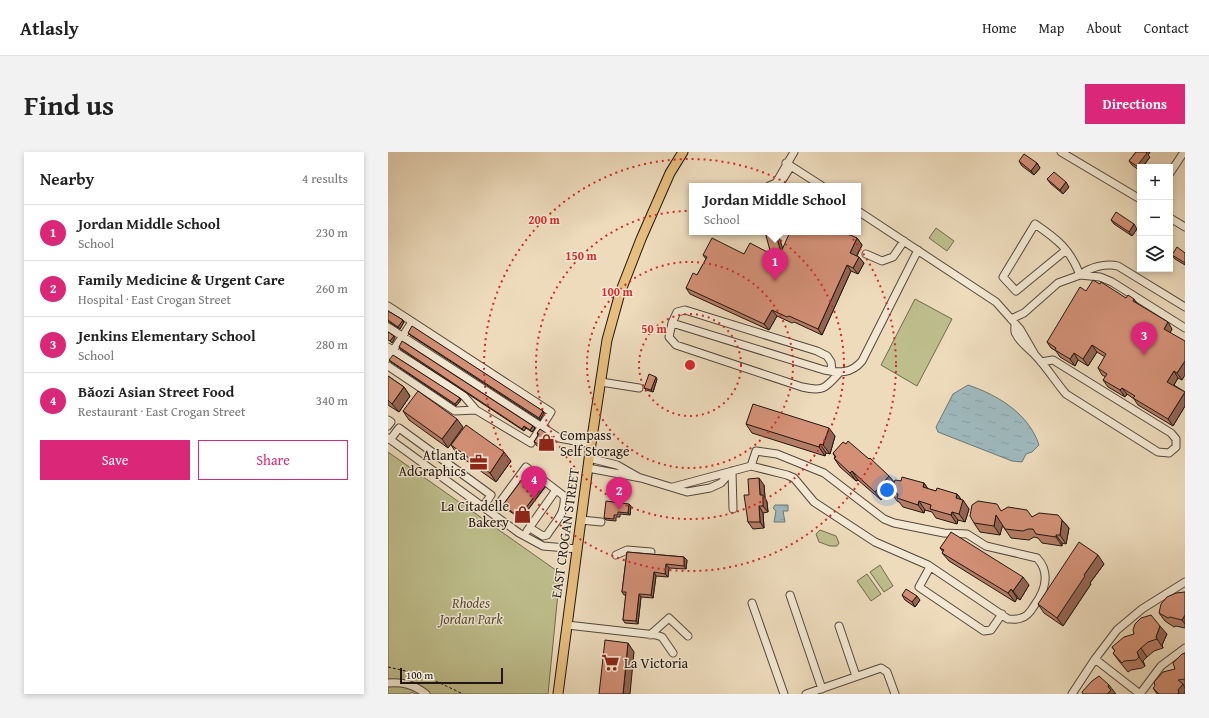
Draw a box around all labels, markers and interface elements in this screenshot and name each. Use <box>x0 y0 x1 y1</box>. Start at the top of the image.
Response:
text: Atlasly <box>20 14 79 42</box>
text: Home <box>982 18 1017 38</box>
text: Map <box>1039 18 1064 38</box>
text: About <box>1086 18 1122 38</box>
text: Contact <box>1144 18 1189 38</box>
text: Find us <box>24 84 114 125</box>
button: Directions <box>1085 84 1185 124</box>
map controls <box>1137 164 1173 272</box>
button: + <box>1137 164 1173 200</box>
text: Nearby <box>40 166 94 191</box>
text: 4 results <box>302 169 348 188</box>
popup <box>689 183 861 235</box>
text: Jordan Middle School <box>704 189 846 210</box>
button: − <box>1137 200 1173 236</box>
text: School <box>704 210 740 229</box>
text: 200 m <box>528 211 561 228</box>
text: Jordan Middle School <box>78 213 221 234</box>
text: 1 <box>50 223 56 242</box>
text: 230 m <box>316 223 348 242</box>
text: School <box>78 234 114 253</box>
button: layers <box>1137 236 1173 272</box>
text: 150 m <box>565 247 598 264</box>
pin: 1 <box>762 248 788 281</box>
text: Family Medicine & Urgent Care <box>78 269 285 290</box>
text: 2 <box>50 279 56 298</box>
text: 260 m <box>316 279 348 298</box>
text: 100 m <box>601 283 634 300</box>
text: Hospital · East Crogan Street <box>78 290 231 309</box>
text: 50 m <box>641 320 667 337</box>
pin: 3 <box>1131 322 1157 355</box>
text: Jenkins Elementary School <box>78 325 256 346</box>
text: 3 <box>50 335 56 354</box>
text: 280 m <box>316 335 348 354</box>
text: School <box>78 346 114 365</box>
centre of rings <box>683 358 697 372</box>
text: Băozi Asian Street Food <box>78 381 234 402</box>
text: 4 <box>50 391 56 410</box>
text: 340 m <box>316 391 348 410</box>
text: Restaurant · East Crogan Street <box>78 402 246 421</box>
place label: Compass Self Storage <box>560 425 630 461</box>
shop icon: Compass Self Storage <box>537 433 557 453</box>
button: Save <box>40 440 190 480</box>
button: Share <box>198 440 348 480</box>
place label: Atlanta AdGraphics <box>398 445 466 481</box>
office icon: Atlanta AdGraphics <box>469 453 489 473</box>
pin: 4 <box>521 466 547 499</box>
street label: EAST CROGAN STREET <box>546 466 584 599</box>
pin: 2 <box>606 477 632 510</box>
your location <box>877 480 897 500</box>
place label: La Citadelle Bakery <box>441 496 509 532</box>
shop icon: La Citadelle Bakery <box>512 504 532 524</box>
park label: Rhodes Jordan Park <box>437 593 503 629</box>
supermarket icon: La Victoria <box>601 653 621 673</box>
place label: La Victoria <box>624 653 689 673</box>
scale bar <box>400 666 503 685</box>
text: 100 m <box>406 667 433 683</box>

